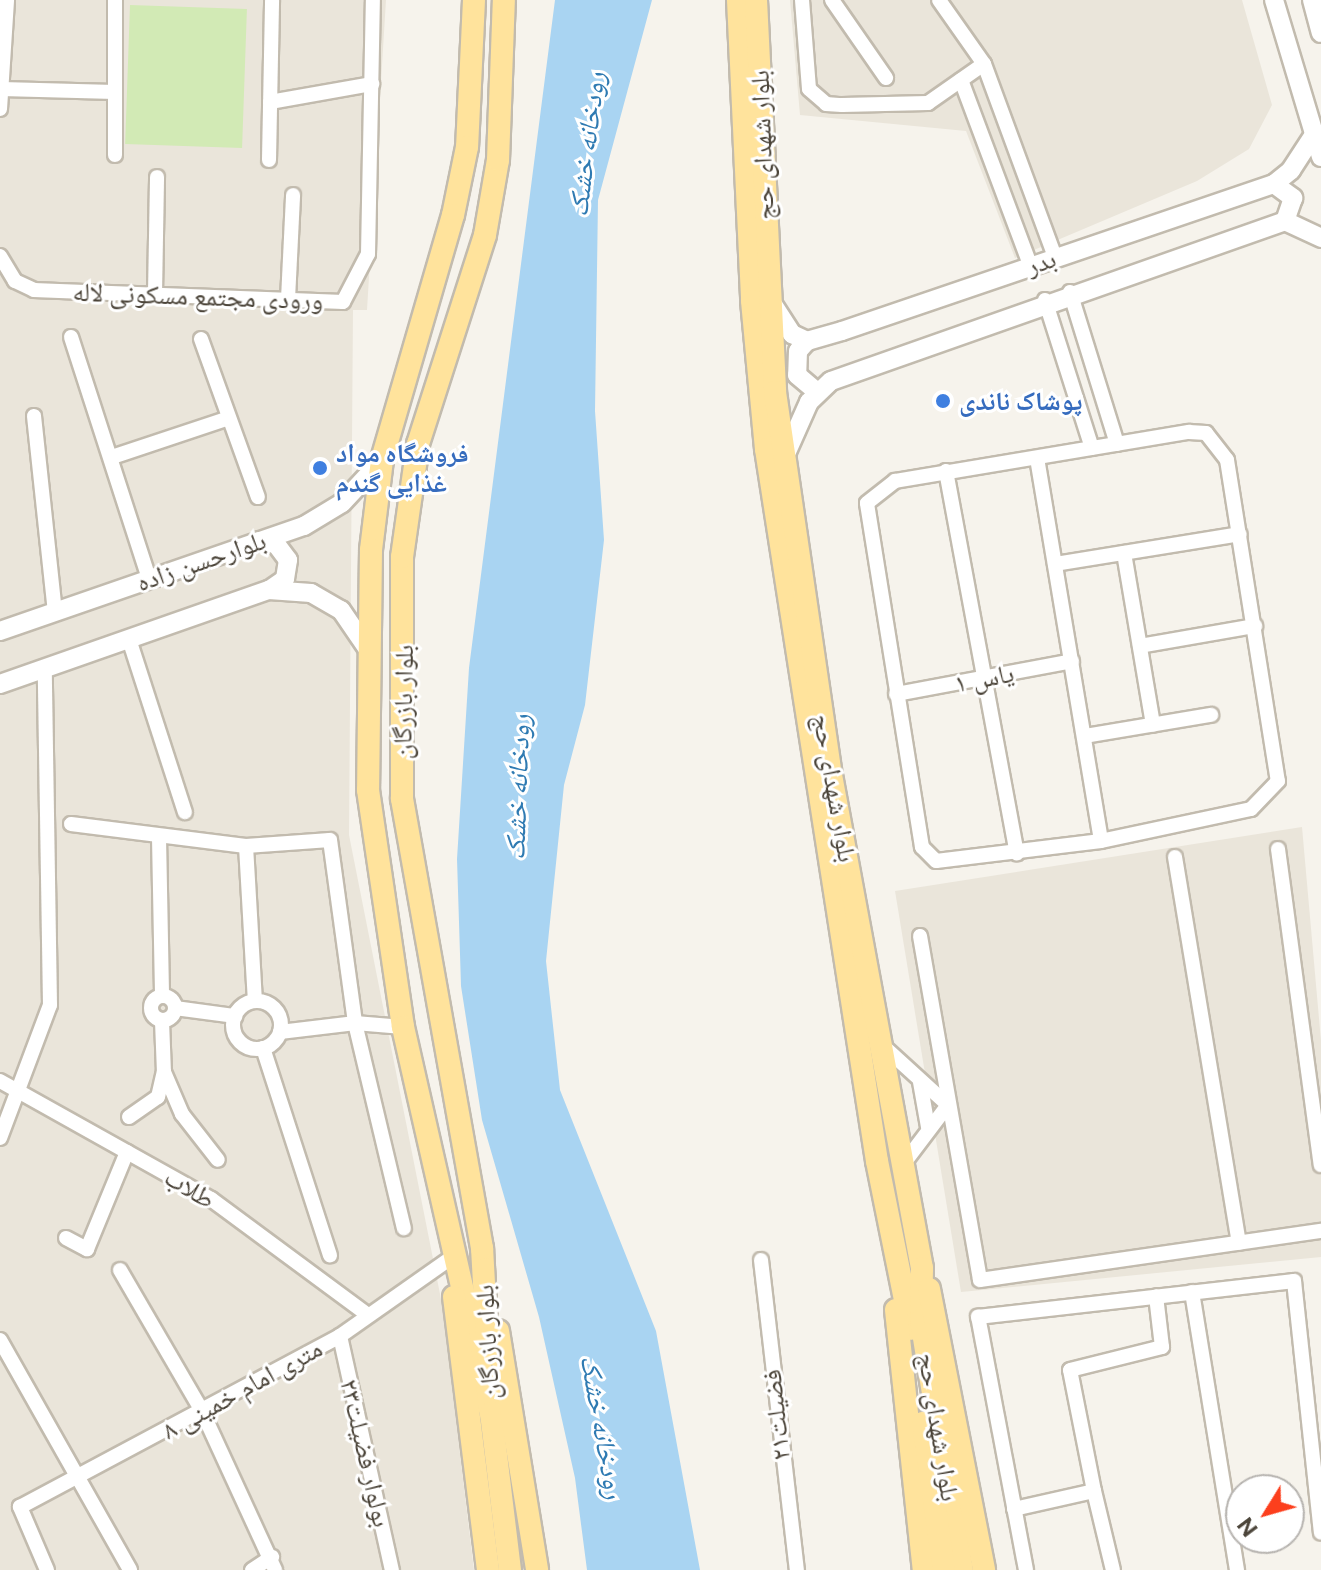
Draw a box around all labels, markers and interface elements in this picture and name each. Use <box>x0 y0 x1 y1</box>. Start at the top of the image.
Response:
water label: رودخانه خشک <box>560 70 612 218</box>
street label: بلوار شهدای حج <box>744 70 780 220</box>
street label: بدر <box>1022 242 1060 282</box>
street label: ورودی مجتمع مسکونی لاله <box>72 276 324 316</box>
place label: پوشاک ناندی <box>959 385 1082 417</box>
marker: پوشاک ناندی <box>934 392 952 410</box>
place label: فروشگاه مواد غذایی گندم <box>336 437 469 498</box>
marker: فروشگاه مواد غذایی گندم <box>311 459 329 477</box>
street label: بلوارحسن زاده <box>132 524 270 598</box>
street label: بلوار بازرگان <box>386 644 420 760</box>
street label: یاس ۱ <box>952 657 1016 699</box>
street label: بلوار شهدای حج <box>807 711 863 865</box>
water label: رودخانه خشک <box>498 714 536 860</box>
street label: طلاب <box>159 1161 221 1215</box>
street label: بلوار بازرگان <box>468 1284 506 1400</box>
street label: ۸ متری امام خمینی <box>157 1332 327 1446</box>
street label: بلوار شهدای حج <box>912 1350 966 1504</box>
water label: رودخانه خشک <box>574 1352 632 1502</box>
street label: فضیلت۲۱ <box>756 1368 796 1462</box>
street label: بولوار فضیلت۲۳ <box>334 1376 398 1530</box>
north arrow <box>1225 1474 1305 1554</box>
text: N <box>1232 1513 1263 1542</box>

